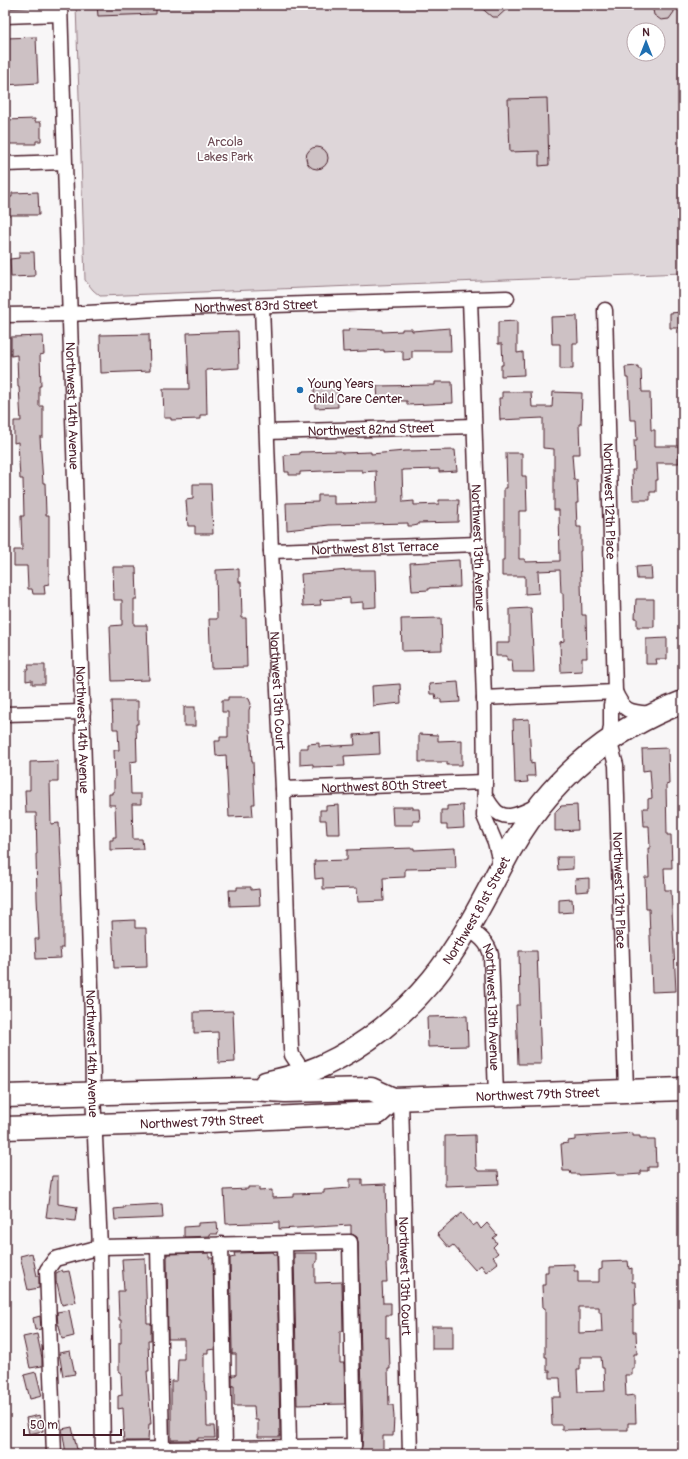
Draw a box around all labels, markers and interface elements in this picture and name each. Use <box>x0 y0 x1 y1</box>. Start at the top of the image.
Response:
north arrow <box>626 22 666 62</box>
text: N <box>642 26 650 39</box>
park label: Arcola Lakes Park <box>197 134 254 165</box>
street label: Northwest 83rd Street <box>194 297 319 316</box>
street label: Northwest 14th Avenue <box>62 342 82 470</box>
place label: Young Years Child Care Center <box>307 376 403 407</box>
marker: Young Years Child Care Center <box>295 385 305 395</box>
street label: Northwest 82nd Street <box>307 420 435 440</box>
street label: Northwest 12th Place <box>599 442 619 560</box>
street label: Northwest 13th Avenue <box>468 484 488 612</box>
street label: Northwest 81st Terrace <box>311 538 440 559</box>
street label: Northwest 13th Court <box>266 631 288 751</box>
street label: Northwest 14th Avenue <box>72 666 92 794</box>
street label: Northwest 80th Street <box>321 776 448 797</box>
street label: Northwest 12th Place <box>609 832 629 949</box>
street label: Northwest 81st Street <box>439 853 514 968</box>
street label: Northwest 13th Avenue <box>478 941 502 1071</box>
street label: Northwest 14th Avenue <box>82 989 101 1118</box>
street label: Northwest 79th Street <box>475 1085 601 1105</box>
street label: Northwest 79th Street <box>140 1111 265 1133</box>
street label: Northwest 13th Court <box>395 1216 414 1336</box>
scale bar <box>24 1411 121 1437</box>
text: 50 m <box>30 1418 58 1433</box>

